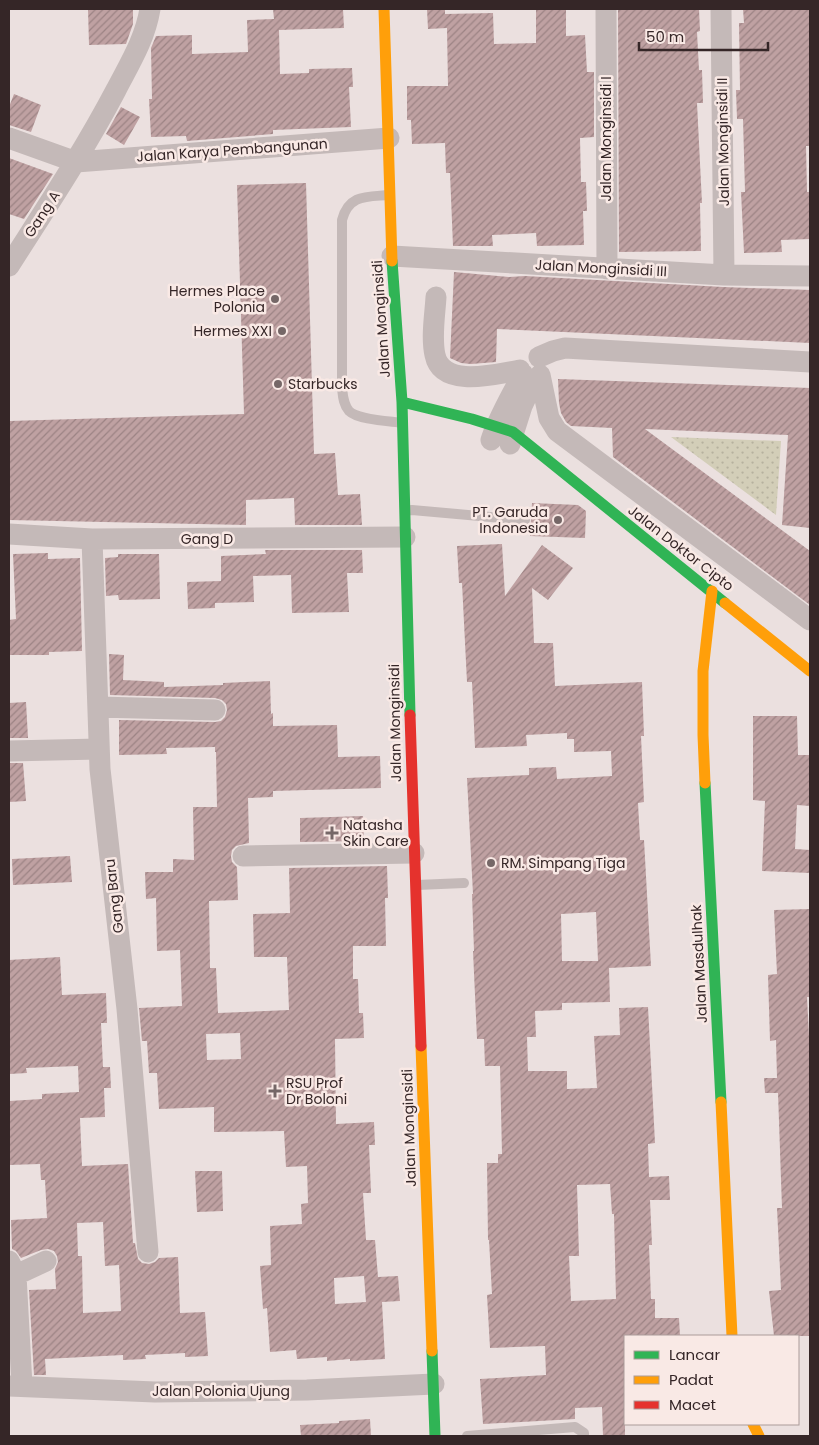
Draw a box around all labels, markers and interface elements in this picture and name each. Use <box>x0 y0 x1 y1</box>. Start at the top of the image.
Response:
scale bar <box>639 20 768 52</box>
text: 50 m <box>646 26 684 47</box>
street label: Jalan Monginsidi I <box>596 76 616 202</box>
street label: Jalan Monginsidi II <box>712 78 734 206</box>
street label: Jalan Karya Pembangunan <box>136 133 328 167</box>
street label: Gang A <box>19 187 65 241</box>
street label: Jalan Monginsidi III <box>535 255 667 281</box>
street label: Jalan Monginsidi <box>367 259 395 379</box>
place label: Hermes Place Polonia <box>169 281 265 317</box>
marker: Hermes Place Polonia <box>269 293 281 305</box>
place label: Hermes XXI <box>193 321 272 341</box>
marker: Hermes XXI <box>276 325 288 337</box>
place label: Starbucks <box>288 374 357 394</box>
marker: Starbucks <box>272 378 284 390</box>
street label: Jalan Doktor Cipto <box>624 500 738 596</box>
place label: PT. Garuda Indonesia <box>472 502 548 538</box>
marker: PT. Garuda Indonesia <box>552 514 564 526</box>
street label: Gang D <box>181 529 233 549</box>
street label: Jalan Monginsidi <box>384 664 406 782</box>
place label: Natasha Skin Care <box>343 815 409 851</box>
marker: Natasha Skin Care <box>325 826 339 840</box>
place label: RM. Simpang Tiga <box>501 853 625 873</box>
marker: RM. Simpang Tiga <box>485 857 497 869</box>
street label: Gang Baru <box>100 858 128 934</box>
street label: Jalan Masdulhak <box>686 903 712 1024</box>
street label: Jalan Monginsidi <box>397 1069 421 1187</box>
place label: RSU Prof Dr Boloni <box>286 1073 347 1109</box>
marker: RSU Prof Dr Boloni <box>268 1084 282 1098</box>
legend <box>624 1335 799 1425</box>
text: Lancar <box>669 1344 720 1365</box>
text: Padat <box>669 1369 714 1390</box>
street label: Jalan Polonia Ujung <box>152 1381 290 1401</box>
text: Macet <box>669 1394 716 1415</box>

